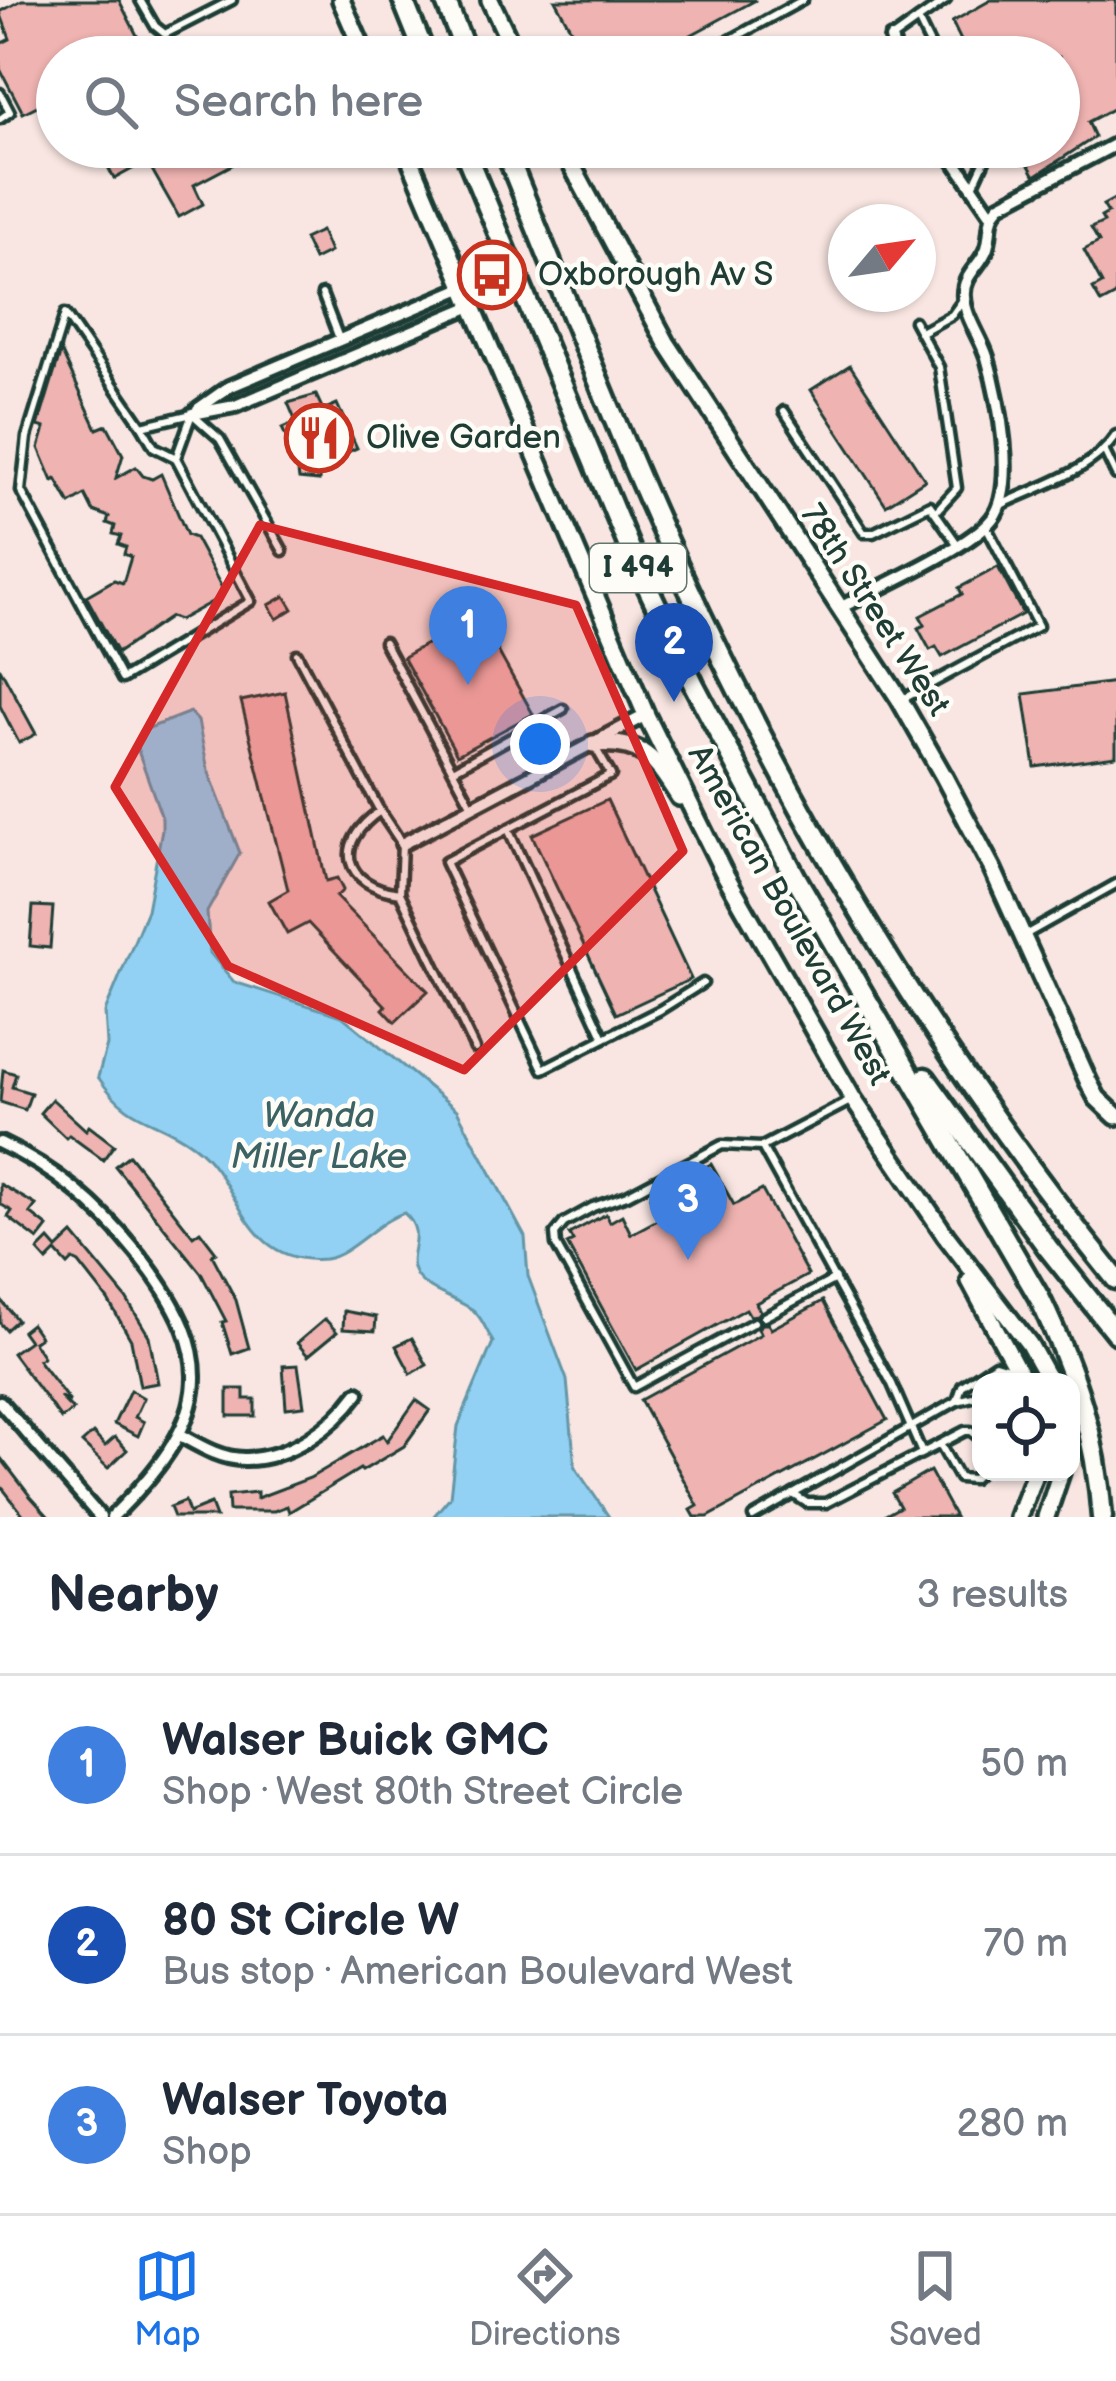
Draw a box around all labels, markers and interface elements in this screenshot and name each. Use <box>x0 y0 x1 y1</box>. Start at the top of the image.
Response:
search box <box>36 36 1080 168</box>
icon: search <box>78 69 144 135</box>
text: Search here <box>174 75 423 130</box>
north arrow <box>828 204 936 312</box>
bus stop icon: Oxborough Av S <box>457 240 527 310</box>
place label: Oxborough Av S <box>538 255 774 295</box>
restaurant icon: Olive Garden <box>284 403 354 473</box>
place label: Olive Garden <box>366 418 561 458</box>
street label: 78th Street West <box>792 497 958 723</box>
road number: I 494 <box>590 544 686 592</box>
pin: 1 <box>429 586 507 685</box>
pin: 2 <box>635 603 713 702</box>
your location <box>510 714 570 774</box>
street label: American Boulevard West <box>679 738 899 1092</box>
water label: Wanda Miller Lake <box>231 1095 407 1179</box>
pin: 3 <box>649 1161 727 1260</box>
map controls <box>972 1373 1080 1481</box>
button: locate <box>972 1373 1080 1481</box>
text: Nearby <box>48 1565 219 1626</box>
text: 3 results <box>916 1572 1068 1619</box>
text: Walser Buick GMC <box>162 1714 549 1769</box>
text: 1 <box>79 1741 95 1788</box>
text: 50 m <box>980 1741 1068 1788</box>
text: Shop · West 80th Street Circle <box>162 1769 683 1816</box>
text: 80 St Circle W <box>162 1894 459 1949</box>
text: 2 <box>75 1921 99 1968</box>
text: 70 m <box>983 1921 1068 1968</box>
text: Bus stop · American Boulevard West <box>162 1949 793 1996</box>
text: Walser Toyota <box>162 2074 449 2129</box>
text: 3 <box>76 2101 98 2148</box>
text: 280 m <box>957 2101 1068 2148</box>
text: Shop <box>162 2129 252 2176</box>
tab: Map <box>134 2243 201 2355</box>
tab: Directions <box>469 2243 621 2355</box>
tab: Saved <box>889 2243 982 2355</box>

